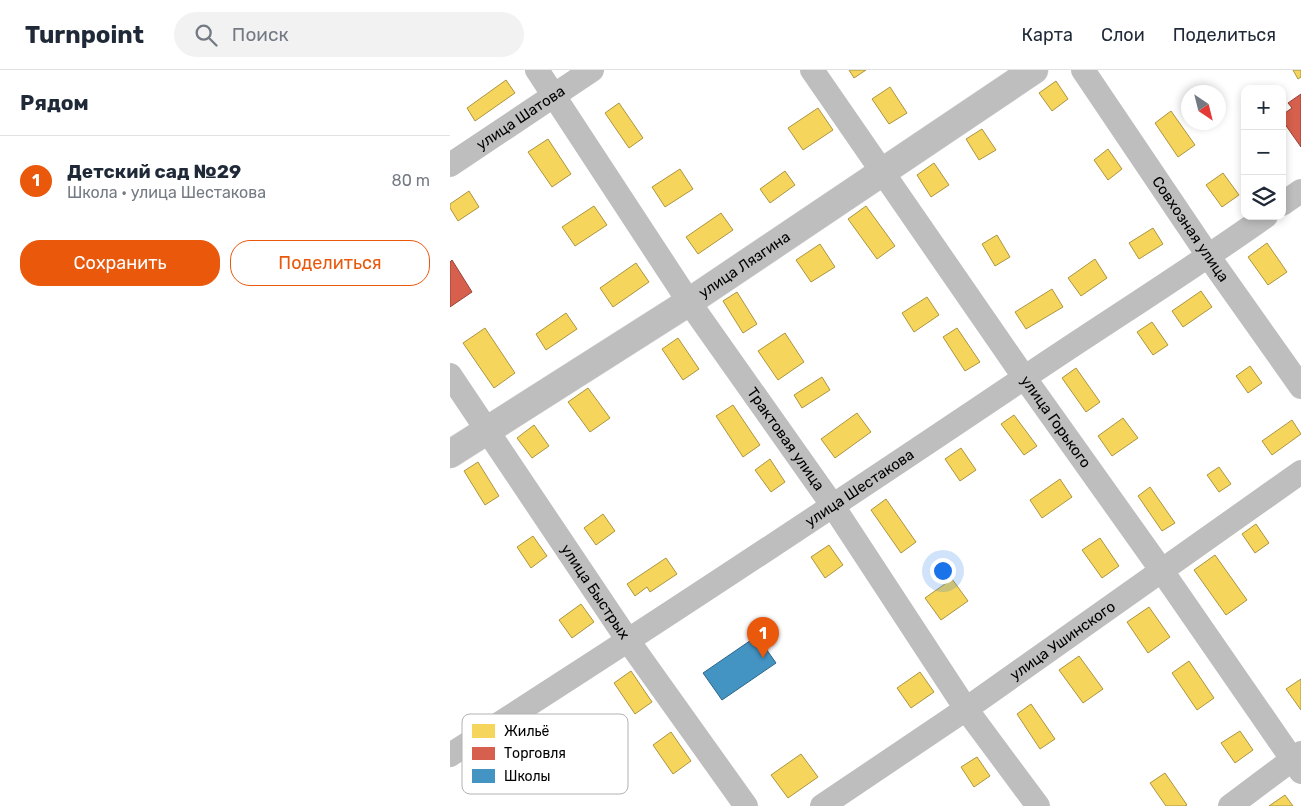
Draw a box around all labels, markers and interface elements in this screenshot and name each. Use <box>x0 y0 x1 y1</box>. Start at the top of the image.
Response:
search box <box>174 12 524 57</box>
text: Turnpoint <box>25 21 144 49</box>
icon: search <box>192 21 220 49</box>
text: Поиск <box>232 23 289 46</box>
text: Карта <box>1022 24 1073 46</box>
text: Слои <box>1101 24 1145 46</box>
text: Поделиться <box>1173 24 1276 46</box>
street label: улица Шатова <box>473 82 568 154</box>
north arrow <box>1181 85 1226 130</box>
map controls <box>1241 85 1286 220</box>
button: + <box>1241 85 1286 130</box>
text: Рядом <box>20 90 89 115</box>
button: − <box>1241 130 1286 175</box>
text: Детский сад №29 <box>67 160 241 183</box>
text: 1 <box>32 171 40 190</box>
text: 80 m <box>392 171 430 190</box>
street label: Совхозная улица <box>1148 173 1233 285</box>
button: layers <box>1241 175 1286 220</box>
text: Школа · улица Шестакова <box>67 183 266 202</box>
street label: улица Лязгина <box>695 228 794 302</box>
button: Сохранить <box>20 240 220 286</box>
button: Поделиться <box>230 240 430 286</box>
street label: улица Горького <box>1017 372 1095 471</box>
street label: Трактовая улица <box>743 384 828 494</box>
street label: улица Шестакова <box>802 445 917 531</box>
street label: улица Быстрых <box>557 541 634 643</box>
your location <box>930 558 956 584</box>
street label: улица Ушинского <box>1007 597 1119 684</box>
pin: 1 <box>747 617 779 658</box>
legend <box>462 714 628 794</box>
text: Жильё <box>504 723 550 740</box>
text: Торговля <box>504 745 566 762</box>
text: Школы <box>504 768 551 785</box>

